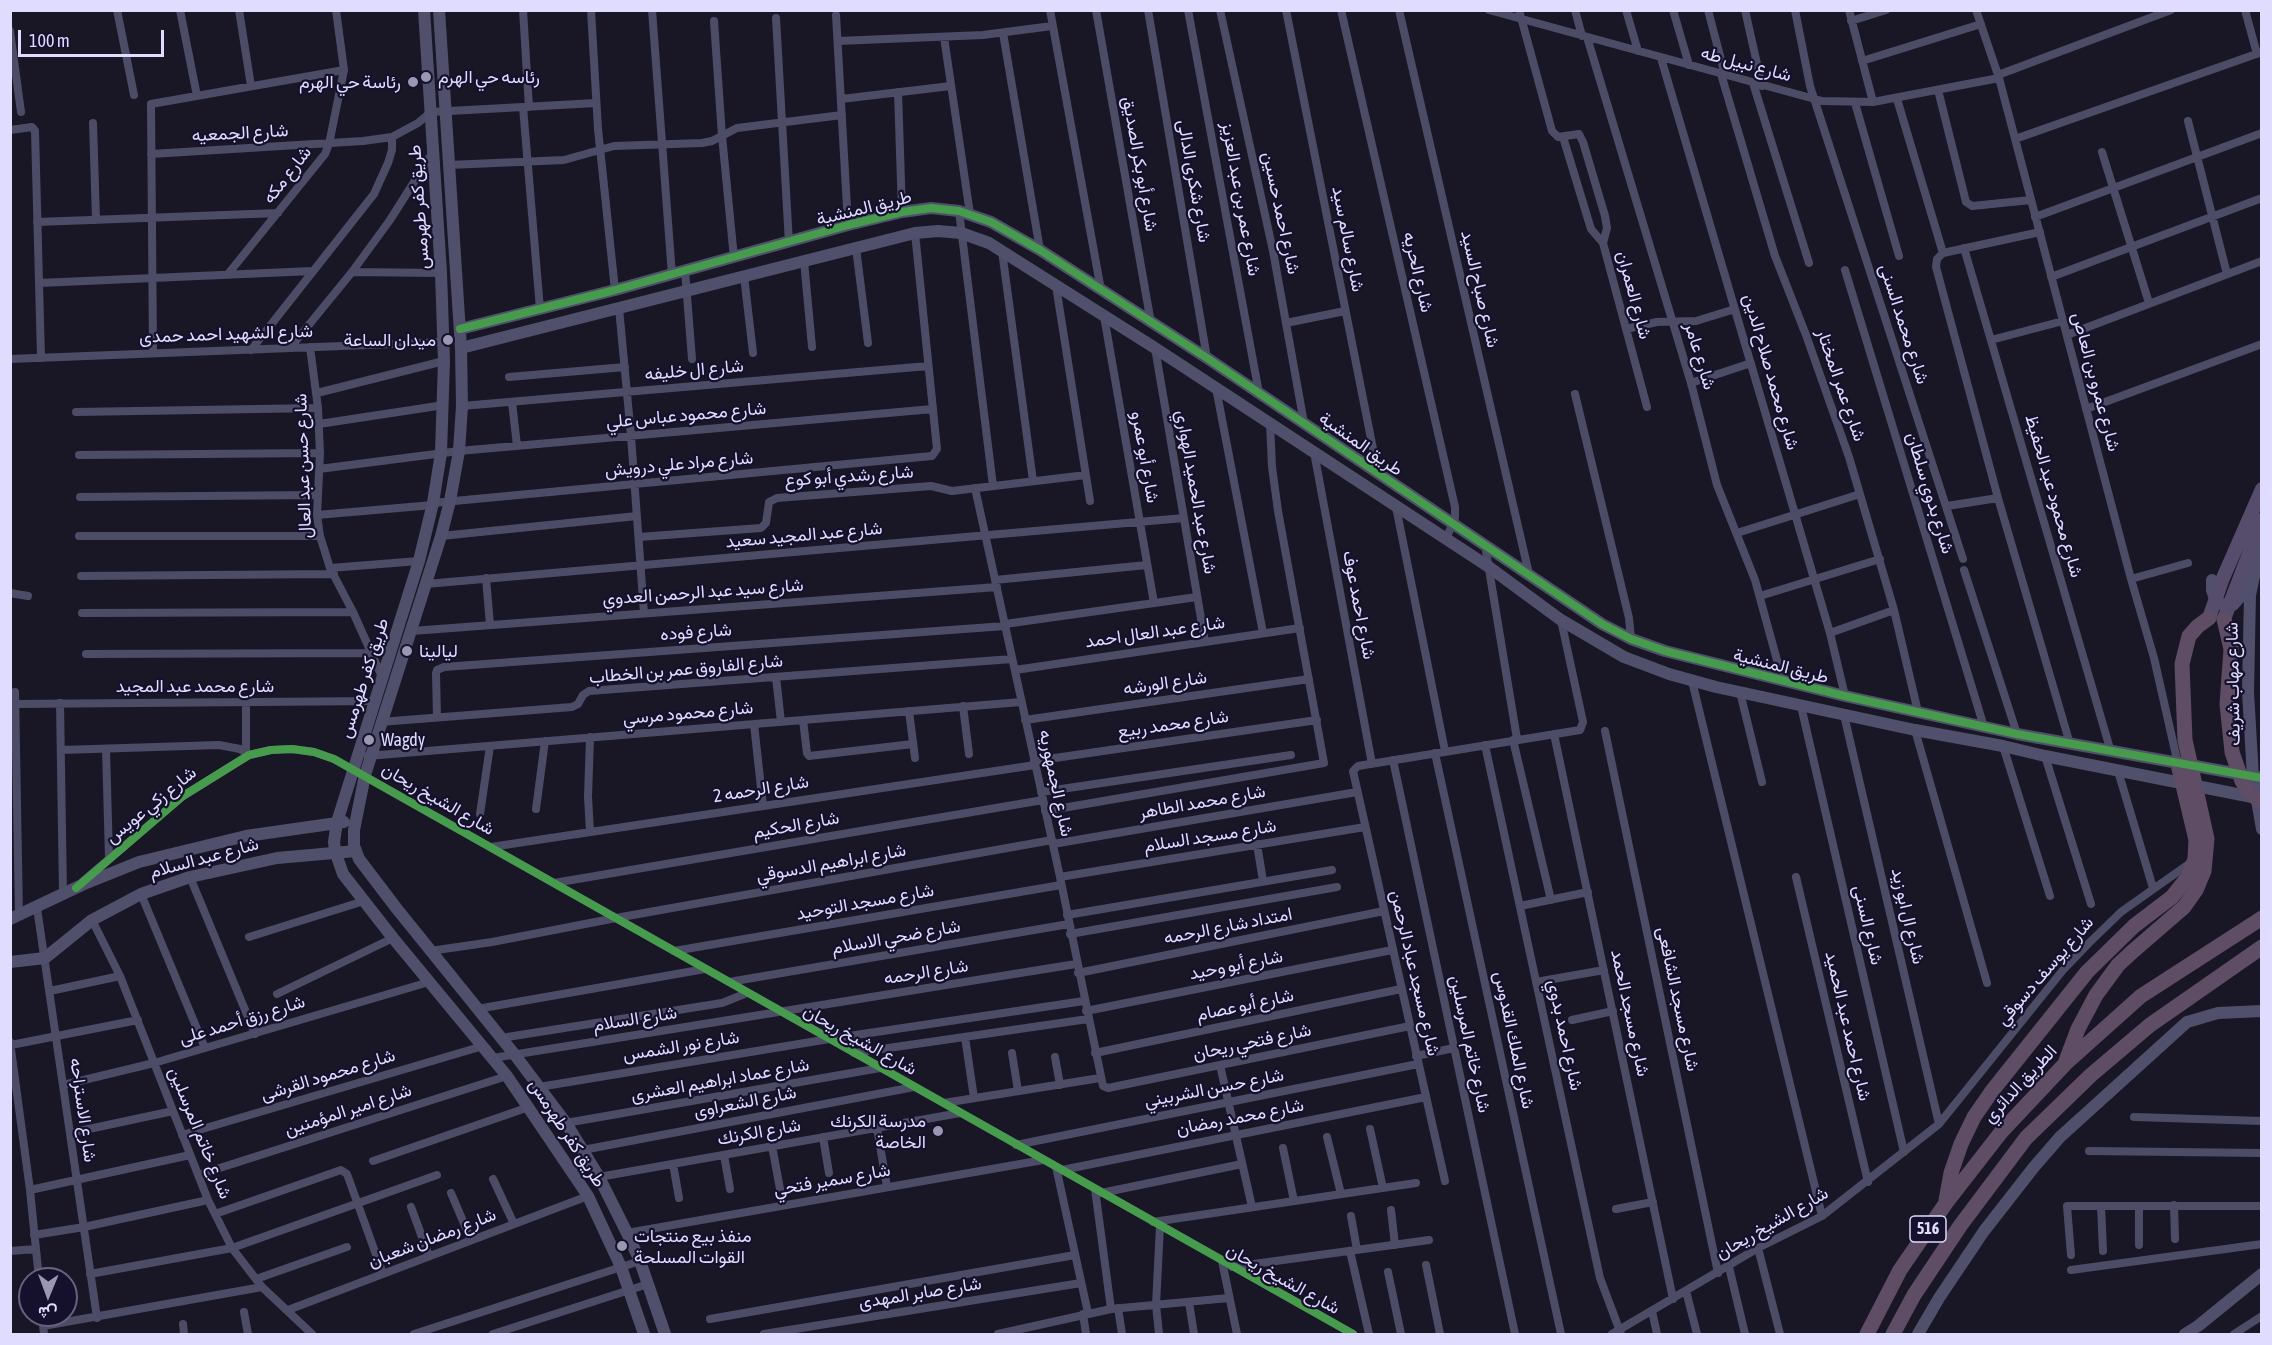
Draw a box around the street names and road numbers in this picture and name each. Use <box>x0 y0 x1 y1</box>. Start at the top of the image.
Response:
street label: شارع نبيل طه <box>1698 42 1794 86</box>
street label: شارع أبو بكر الصديق <box>1118 95 1162 233</box>
street label: شارع شكرى الدالى <box>1173 118 1215 244</box>
street label: شارع الجمعيه <box>191 120 289 146</box>
street label: شارع عمر بن عبد العزيز <box>1217 120 1265 278</box>
street label: شارع مكه <box>258 142 316 208</box>
street label: طريق كفر طهرمس <box>404 144 434 270</box>
street label: شارع احمد حسين <box>1257 150 1305 276</box>
street label: شارع سالم سيد <box>1327 184 1369 294</box>
street label: طريق المنشية <box>814 186 914 230</box>
street label: شارع صباح السيد <box>1456 228 1504 350</box>
street label: شارع الحريه <box>1398 230 1438 314</box>
street label: شارع العمران <box>1612 248 1656 342</box>
street label: شارع محمد السنى <box>1874 261 1934 387</box>
street label: شارع محمد صلاح الدين <box>1738 291 1804 453</box>
street label: شارع عمرو بن العاص <box>2067 310 2125 454</box>
street label: شارع الشهيد احمد حمدى <box>139 320 313 348</box>
street label: شارع عامر <box>1680 320 1720 392</box>
street label: شارع عمر المختار <box>1812 326 1870 444</box>
street label: شارع ال خليفه <box>644 355 744 385</box>
street label: شارع حسن عبد العال <box>290 393 316 539</box>
street label: شارع محمود عباس علي <box>605 397 767 433</box>
street label: طريق المنشية <box>1315 407 1407 481</box>
street label: شارع عبد الحميد الهواري <box>1171 408 1221 576</box>
street label: شارع أبو عمرو <box>1126 409 1164 505</box>
street label: شارع محمود عبد الحفيظ <box>2020 412 2088 580</box>
street label: شارع بدوي سلطان <box>1901 430 1959 556</box>
street label: شارع مراد علي درويش <box>604 447 754 481</box>
street label: شارع رشدي أبو كوع <box>784 461 914 491</box>
street label: شارع عبد المجيد سعيد <box>725 517 883 553</box>
street label: شارع احمد عوف <box>1338 549 1380 661</box>
street label: شارع سيد عبد الرحمن العدوي <box>602 574 804 610</box>
street label: شارع عبد العال احمد <box>1084 612 1226 652</box>
street label: طريق كفر طهرمس <box>334 615 394 741</box>
street label: شارع فوده <box>659 619 733 645</box>
street label: شارع مهاب شريف <box>2221 622 2245 746</box>
street label: طريق المنشية <box>1731 644 1831 688</box>
street label: شارع الفاروق عمر بن الخطاب <box>588 650 784 688</box>
street label: شارع الورشه <box>1122 666 1208 700</box>
street label: شارع محمد عبد المجيد <box>116 675 274 697</box>
street label: شارع محمود مرسي <box>622 697 754 729</box>
street label: شارع محمد ربيع <box>1116 705 1230 743</box>
street label: شارع الجمهوريه <box>1034 728 1078 838</box>
street label: شارع الشيخ ريحان <box>378 758 498 840</box>
street label: شارع زكي عويس <box>101 762 201 848</box>
street label: شارع الرحمه 2 <box>712 771 810 807</box>
street label: شارع محمد الطاهر <box>1137 780 1267 824</box>
street label: شارع الحكيم <box>751 807 841 843</box>
street label: شارع مسجد السلام <box>1142 815 1278 857</box>
street label: شارع عبد السلام <box>147 833 261 883</box>
street label: شارع ابراهيم الدسوقي <box>754 839 908 887</box>
street label: شارع ال ابو زيد <box>1886 866 1930 966</box>
street label: شارع مسجد التوحيد <box>794 879 936 925</box>
street label: شارع السنى <box>1848 883 1888 967</box>
street label: شارع مسجد عباد الرحمن <box>1385 888 1445 1058</box>
street label: امتداد شارع الرحمه <box>1162 903 1294 949</box>
street label: شارع يوسف دسوقي <box>1992 912 2098 1030</box>
street label: شارع ضحي الاسلام <box>830 915 962 959</box>
street label: شارع مسجد الشافعى <box>1652 925 1704 1073</box>
street label: شارع أبو وحيد <box>1187 945 1285 985</box>
street label: شارع مسجد الحمد <box>1606 948 1654 1078</box>
street label: شارع احمد عبد الحميد <box>1820 949 1876 1103</box>
street label: شارع الرحمه <box>882 955 970 989</box>
street label: شارع الملك القدوس <box>1489 969 1539 1111</box>
street label: شارع خاتم المرسلين <box>1445 973 1495 1115</box>
street label: شارع احمد بدوي <box>1543 978 1587 1092</box>
street label: شارع أبو عصام <box>1194 984 1296 1026</box>
street label: شارع رزق أحمد على <box>176 991 308 1049</box>
street label: شارع الشيخ ريحان <box>799 1000 921 1080</box>
street label: شارع السلام <box>591 1002 679 1036</box>
street label: شارع فتحي ريحان <box>1191 1019 1313 1065</box>
street label: شارع نور الشمس <box>621 1026 741 1066</box>
street label: الطريق الدائري <box>1978 1041 2062 1127</box>
street label: شارع محمود القرشى <box>258 1044 398 1106</box>
street label: شارع عماد ابراهيم العشرى <box>629 1054 811 1106</box>
street label: شارع الاستراحه <box>65 1057 101 1163</box>
street label: شارع خاتم المرسلين <box>164 1064 236 1202</box>
street label: شارع حسن الشربيني <box>1142 1064 1286 1112</box>
street label: طريق كفر طهرمس <box>524 1075 610 1191</box>
street label: شارع امير المؤمنين <box>282 1079 414 1141</box>
street label: شارع الشعراوى <box>692 1081 798 1123</box>
street label: شارع محمد رمضان <box>1174 1094 1306 1140</box>
street label: شارع الكرنك <box>716 1114 802 1150</box>
street label: شارع سمير فتحي <box>772 1159 892 1201</box>
street label: شارع الشيخ ريحان <box>1712 1182 1832 1264</box>
street label: شارع رمضان شعبان <box>365 1204 499 1272</box>
road number: 516 <box>1910 1216 1946 1242</box>
street label: شارع الشيخ ريحان <box>1222 1239 1344 1319</box>
street label: شارع صابر المهدى <box>857 1273 983 1313</box>

